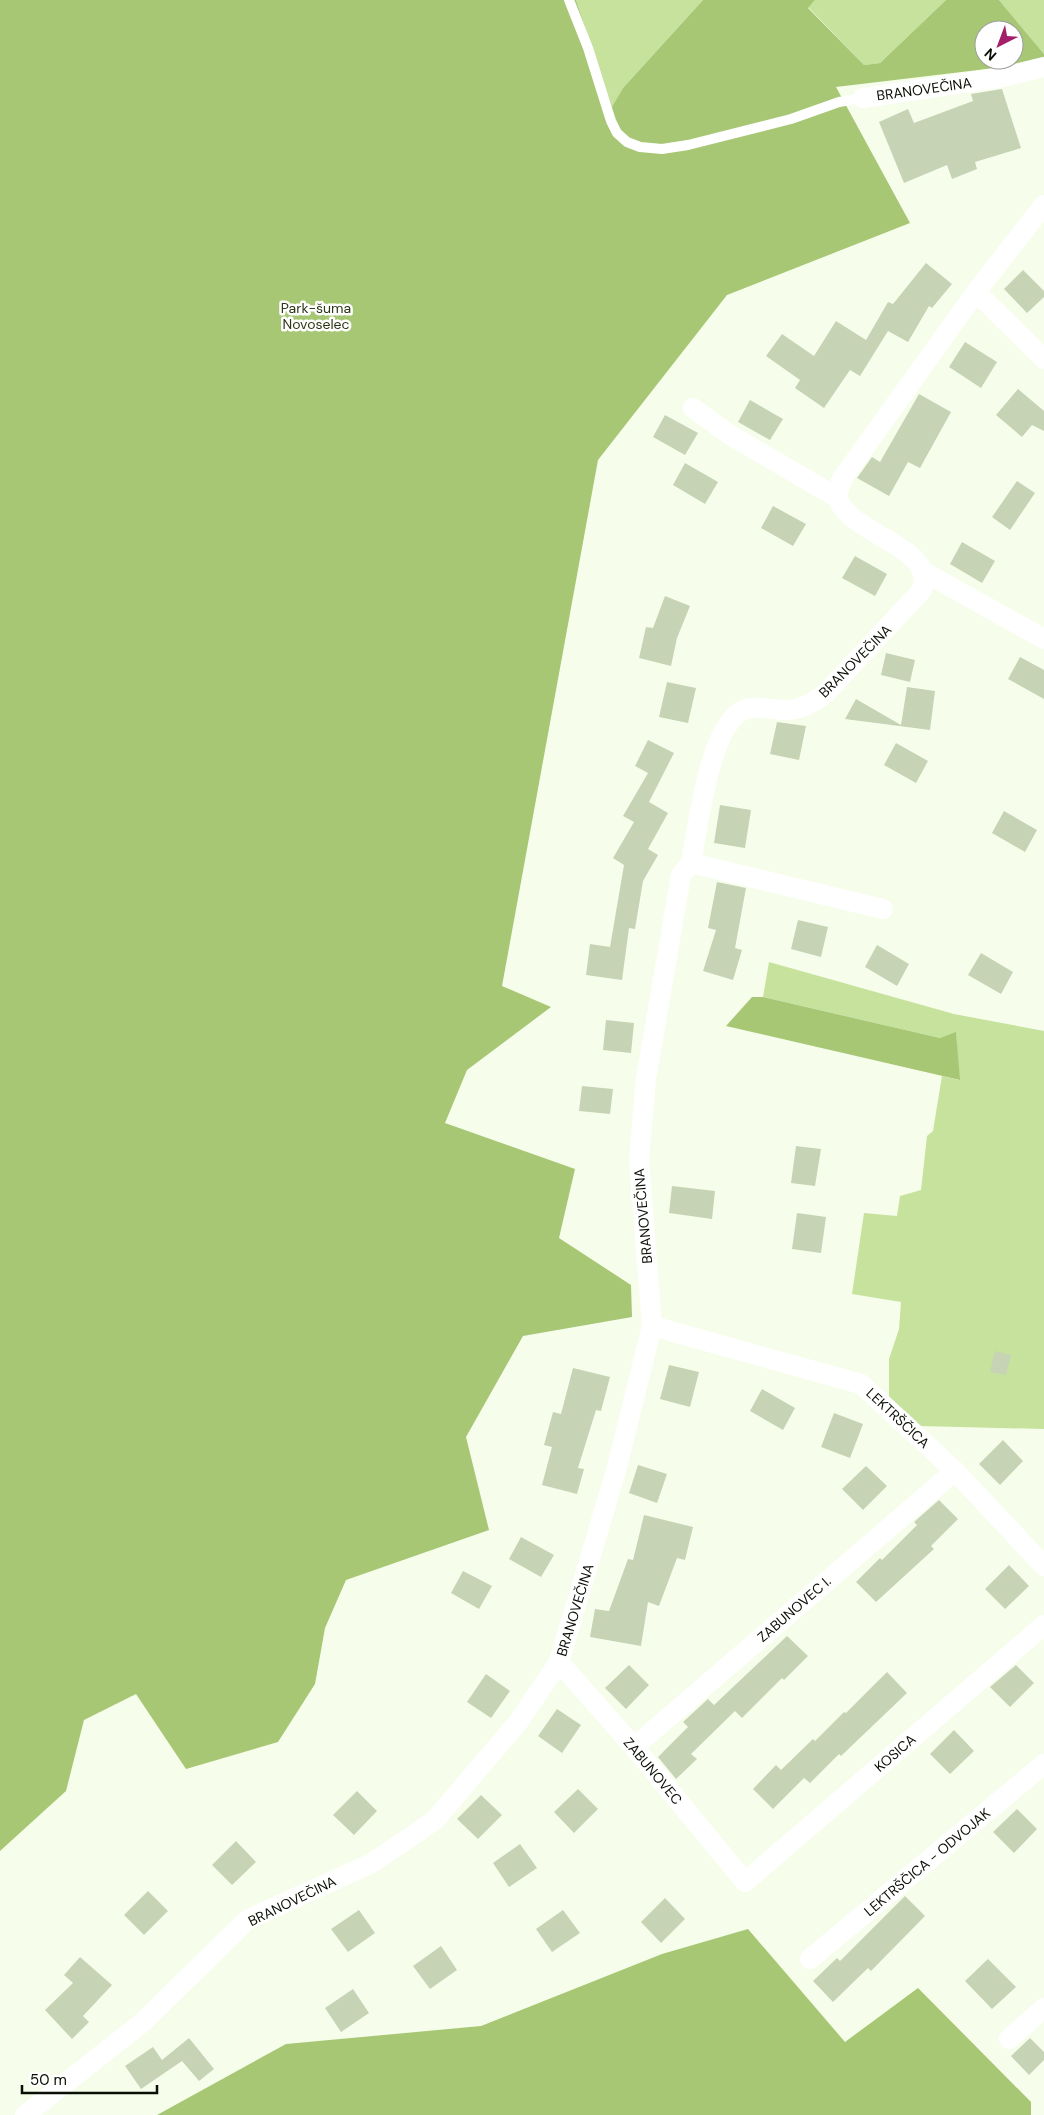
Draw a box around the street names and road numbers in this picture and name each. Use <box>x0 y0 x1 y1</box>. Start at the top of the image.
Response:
street label: BRANOVEČINA <box>875 73 973 105</box>
street label: BRANOVEČINA <box>815 621 895 701</box>
street label: BRANOVEČINA <box>630 1168 656 1264</box>
street label: LEKTRŠČICA <box>863 1384 933 1452</box>
street label: BRANOVEČINA <box>552 1562 598 1658</box>
street label: ZABUNOVEC I. <box>753 1572 835 1646</box>
street label: KOSICA <box>871 1730 919 1776</box>
street label: ZABUNOVEC <box>620 1734 686 1808</box>
street label: LEKTRŠČICA - ODVOJAK <box>860 1804 994 1920</box>
street label: BRANOVEČINA <box>245 1872 339 1930</box>

